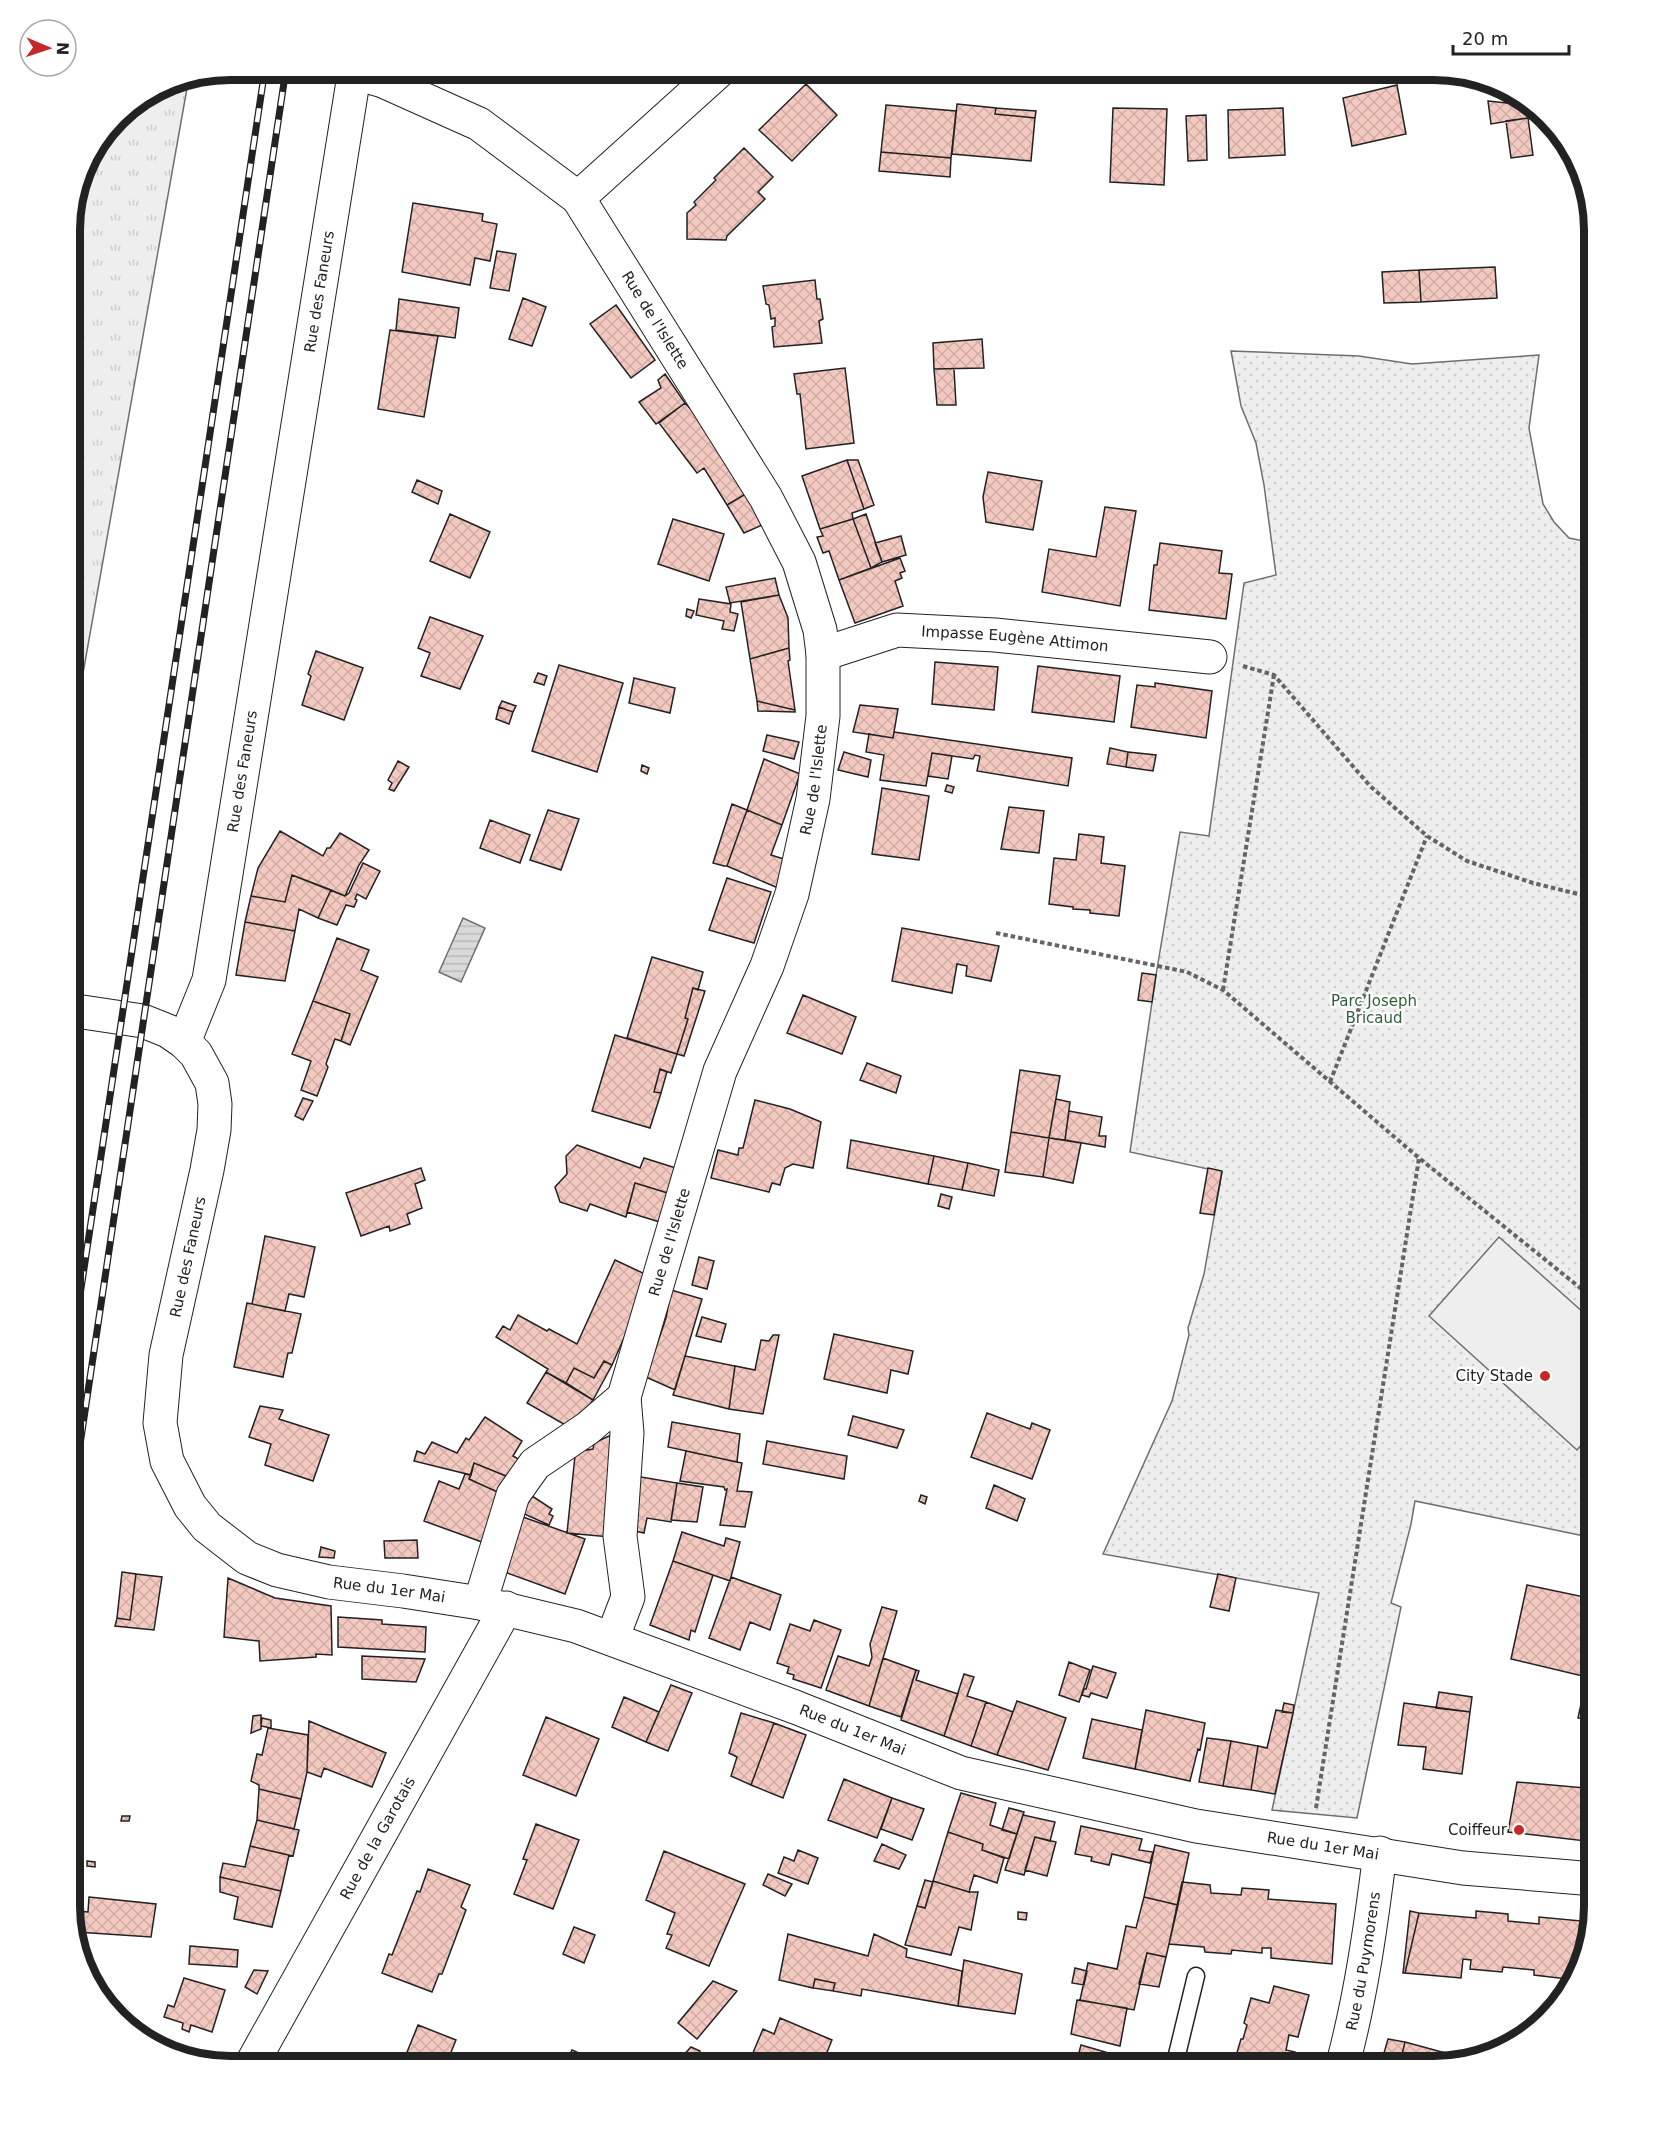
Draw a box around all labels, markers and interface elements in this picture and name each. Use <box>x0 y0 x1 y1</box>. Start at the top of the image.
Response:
north arrow <box>18 18 78 78</box>
scale bar <box>1453 18 1568 56</box>
text: 20 m <box>1462 28 1508 49</box>
text: N <box>53 41 72 56</box>
street label: Rue des Faneurs <box>301 229 338 354</box>
street label: Rue de l'Islette <box>618 268 692 372</box>
street label: Impasse Eugène Attimon <box>921 622 1109 656</box>
street label: Rue des Faneurs <box>224 709 261 834</box>
street label: Rue de l'Islette <box>796 723 831 837</box>
park label: Parc Joseph Bricaud <box>1331 992 1417 1027</box>
street label: Rue de l'Islette <box>645 1186 694 1298</box>
street label: Rue des Faneurs <box>166 1195 210 1319</box>
place label: City Stade <box>1455 1367 1533 1385</box>
marker: City Stade <box>1538 1369 1552 1383</box>
street label: Rue du 1er Mai <box>332 1574 447 1606</box>
street label: Rue du 1er Mai <box>797 1701 909 1759</box>
street label: Rue de la Garotais <box>336 1773 419 1903</box>
place label: Coiffeur <box>1448 1821 1508 1839</box>
marker: Coiffeur <box>1512 1823 1526 1837</box>
street label: Rue du 1er Mai <box>1266 1828 1380 1864</box>
street label: Rue du Puymorens <box>1342 1891 1384 2032</box>

